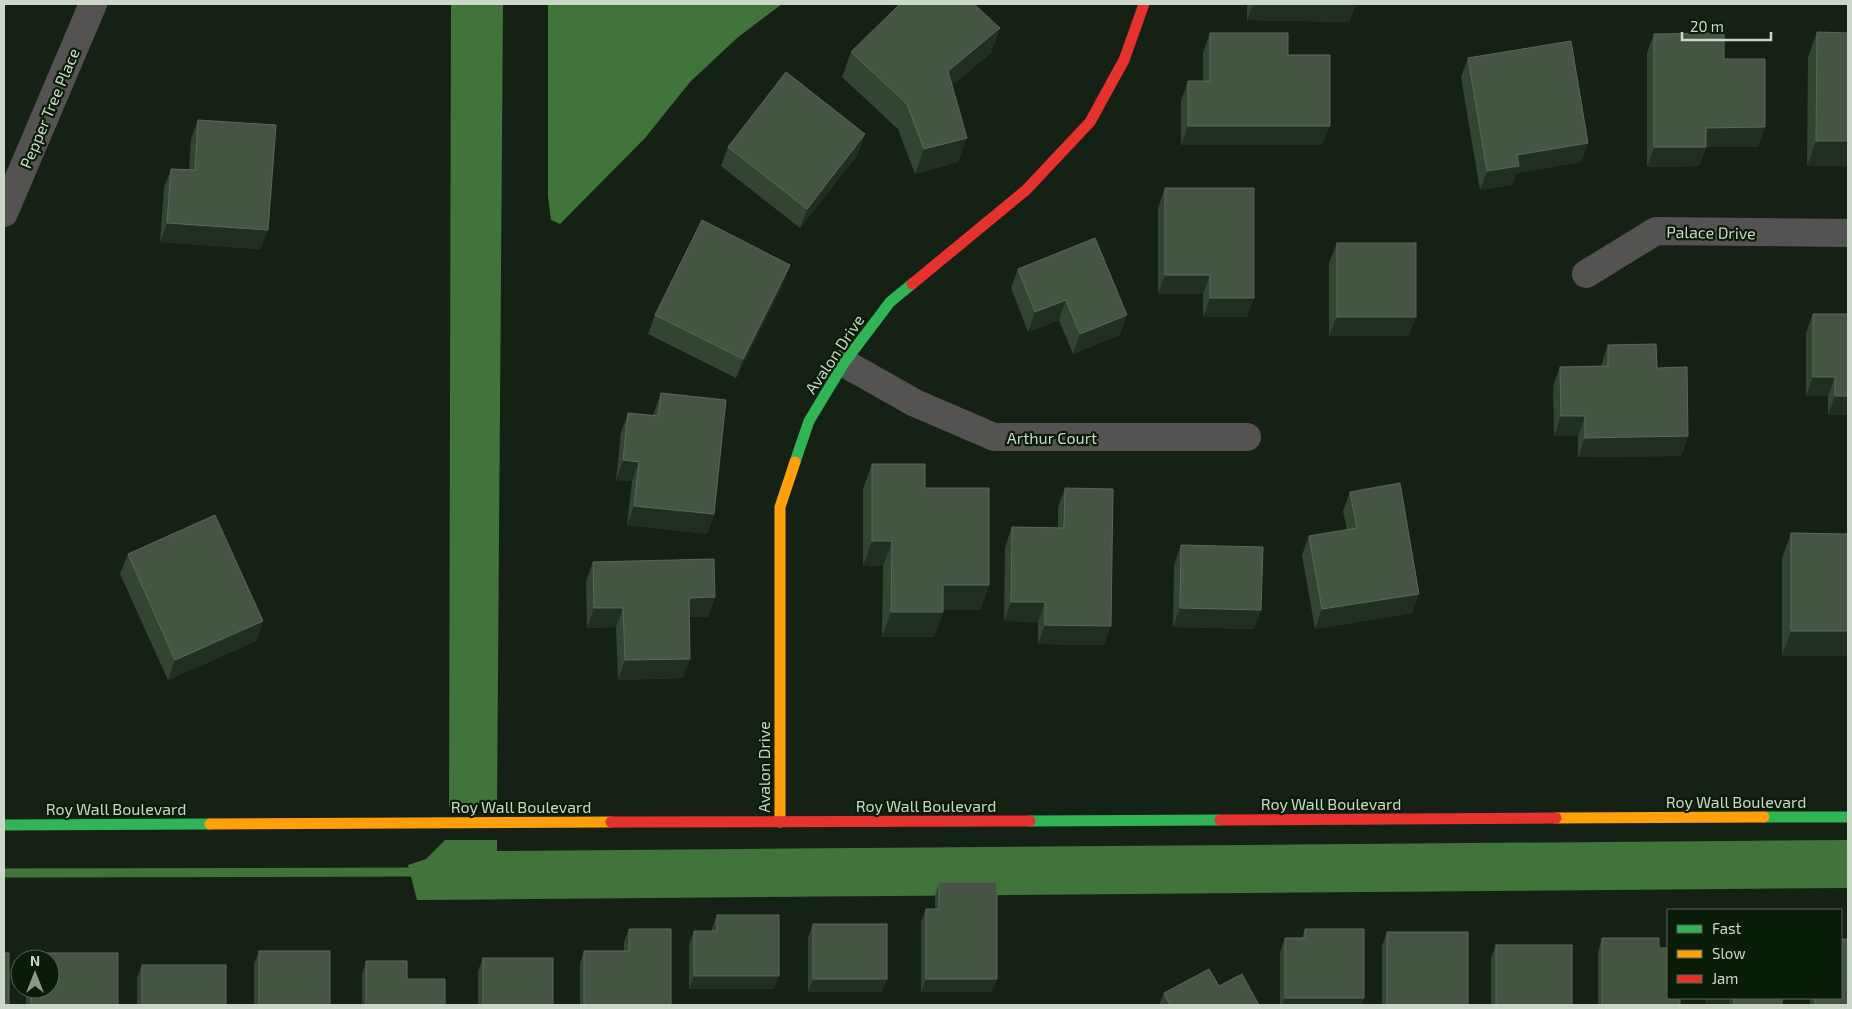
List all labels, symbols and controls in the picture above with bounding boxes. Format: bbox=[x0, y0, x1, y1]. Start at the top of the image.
scale bar bbox=[1682, 10, 1771, 42]
text: 20 m bbox=[1690, 17, 1724, 35]
street label: Pepper Tree Place bbox=[15, 45, 83, 171]
street label: Palace Drive bbox=[1666, 222, 1756, 242]
street label: Avalon Drive bbox=[801, 311, 867, 397]
street label: Arthur Court bbox=[1007, 428, 1097, 447]
street label: Avalon Drive bbox=[754, 721, 773, 813]
street label: Roy Wall Boulevard bbox=[1666, 792, 1806, 811]
street label: Roy Wall Boulevard bbox=[1261, 794, 1401, 813]
street label: Roy Wall Boulevard bbox=[856, 796, 996, 815]
street label: Roy Wall Boulevard bbox=[451, 797, 591, 816]
street label: Roy Wall Boulevard bbox=[46, 799, 186, 818]
legend bbox=[1667, 909, 1842, 999]
text: Fast bbox=[1712, 919, 1742, 937]
text: Slow bbox=[1712, 944, 1746, 962]
north arrow bbox=[10, 949, 60, 999]
text: N bbox=[30, 952, 40, 969]
text: Jam bbox=[1712, 969, 1738, 987]

